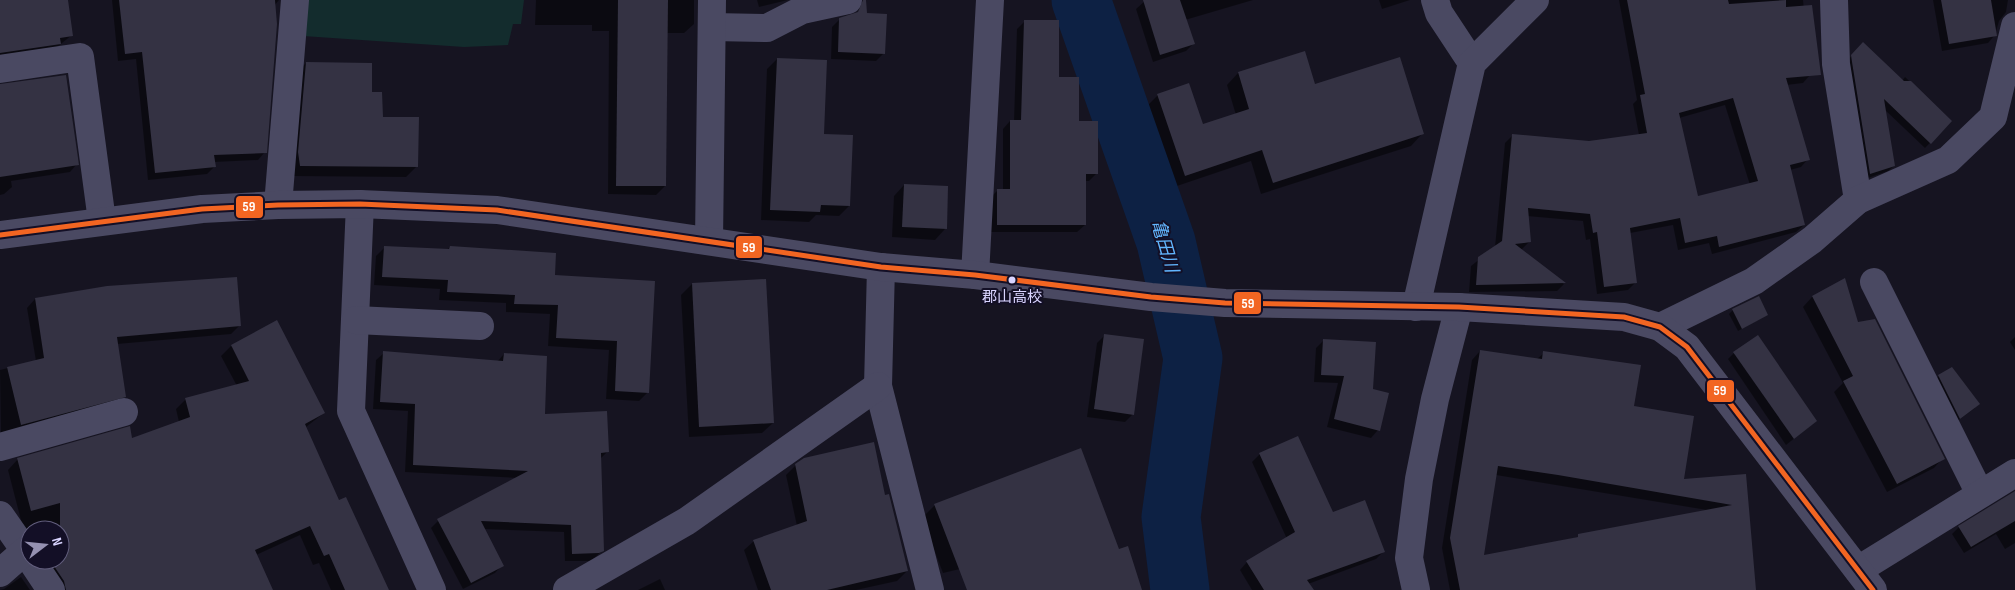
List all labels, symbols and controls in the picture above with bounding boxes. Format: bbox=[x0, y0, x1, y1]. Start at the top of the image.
line badge: 59 bbox=[235, 195, 264, 219]
text: 59 bbox=[243, 198, 256, 215]
water label: 亀田川 bbox=[1147, 217, 1183, 277]
line badge: 59 bbox=[735, 235, 763, 259]
text: 59 bbox=[743, 239, 756, 256]
marker: 郡山高校 bbox=[1007, 275, 1017, 285]
place label: 郡山高校 bbox=[982, 288, 1042, 307]
line badge: 59 bbox=[1233, 291, 1262, 315]
text: 59 bbox=[1242, 295, 1255, 312]
line badge: 59 bbox=[1706, 379, 1735, 403]
text: 59 bbox=[1714, 382, 1727, 399]
north arrow bbox=[20, 520, 70, 570]
text: N bbox=[48, 536, 66, 547]

